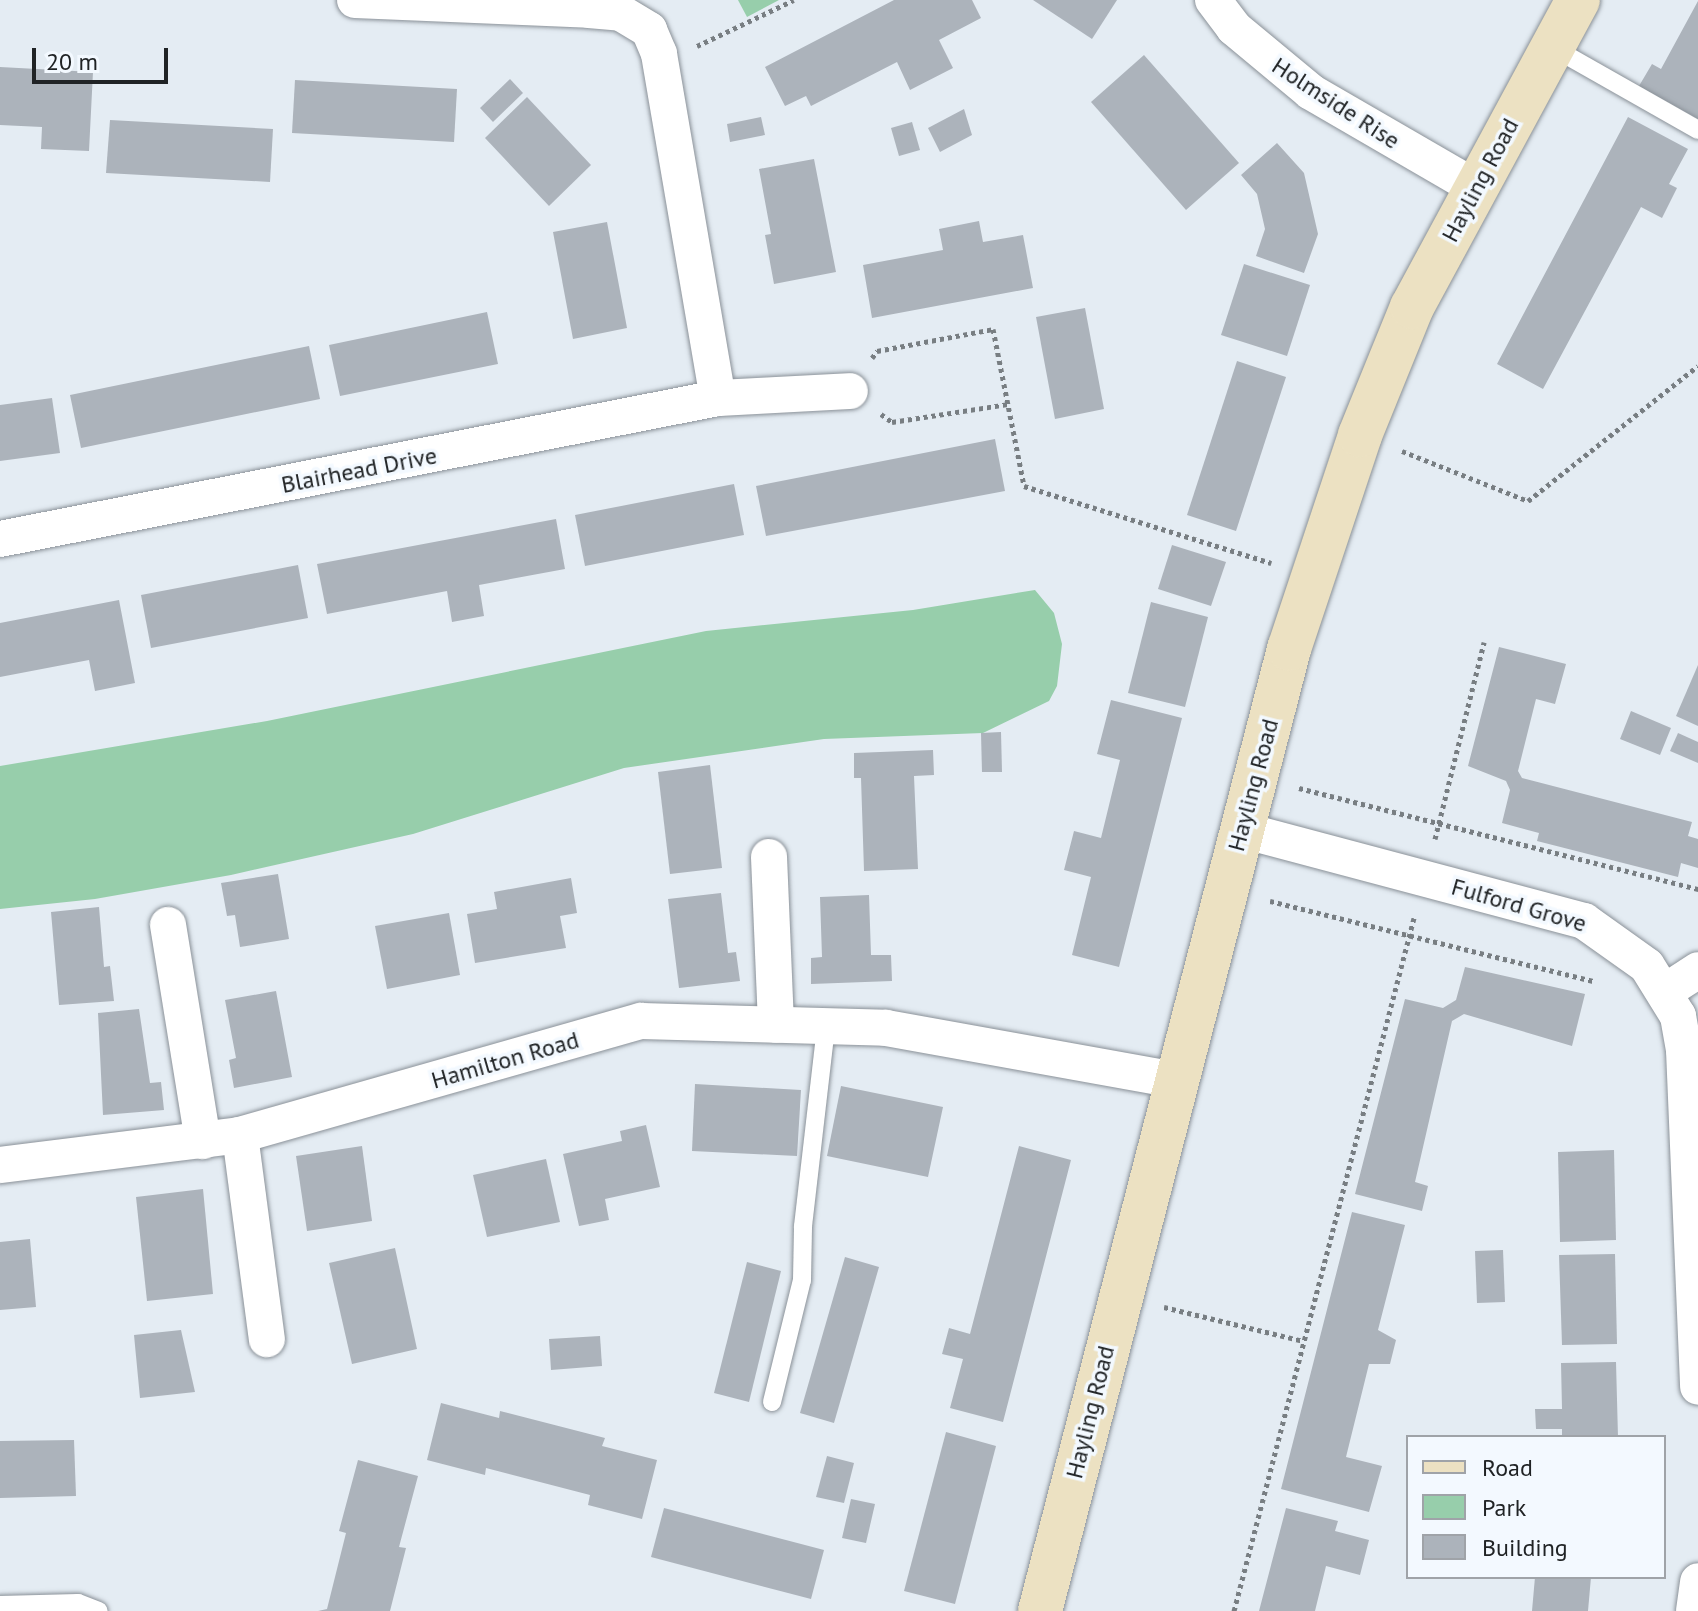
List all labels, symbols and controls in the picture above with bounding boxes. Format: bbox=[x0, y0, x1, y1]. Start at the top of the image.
scale bar bbox=[36, 32, 172, 82]
text: 20 m bbox=[46, 46, 98, 77]
street label: Holmside Rise bbox=[1267, 51, 1405, 155]
street label: Hayling Road bbox=[1435, 113, 1525, 247]
street label: Blairhead Drive bbox=[279, 441, 439, 499]
street label: Hayling Road bbox=[1222, 716, 1284, 854]
street label: Fulford Grove bbox=[1448, 872, 1590, 938]
street label: Hamilton Road bbox=[428, 1025, 582, 1095]
street label: Hayling Road bbox=[1060, 1343, 1120, 1481]
legend bbox=[1406, 1435, 1666, 1579]
text: Road bbox=[1482, 1452, 1533, 1483]
text: Park bbox=[1482, 1492, 1526, 1523]
text: Building bbox=[1482, 1532, 1568, 1563]

